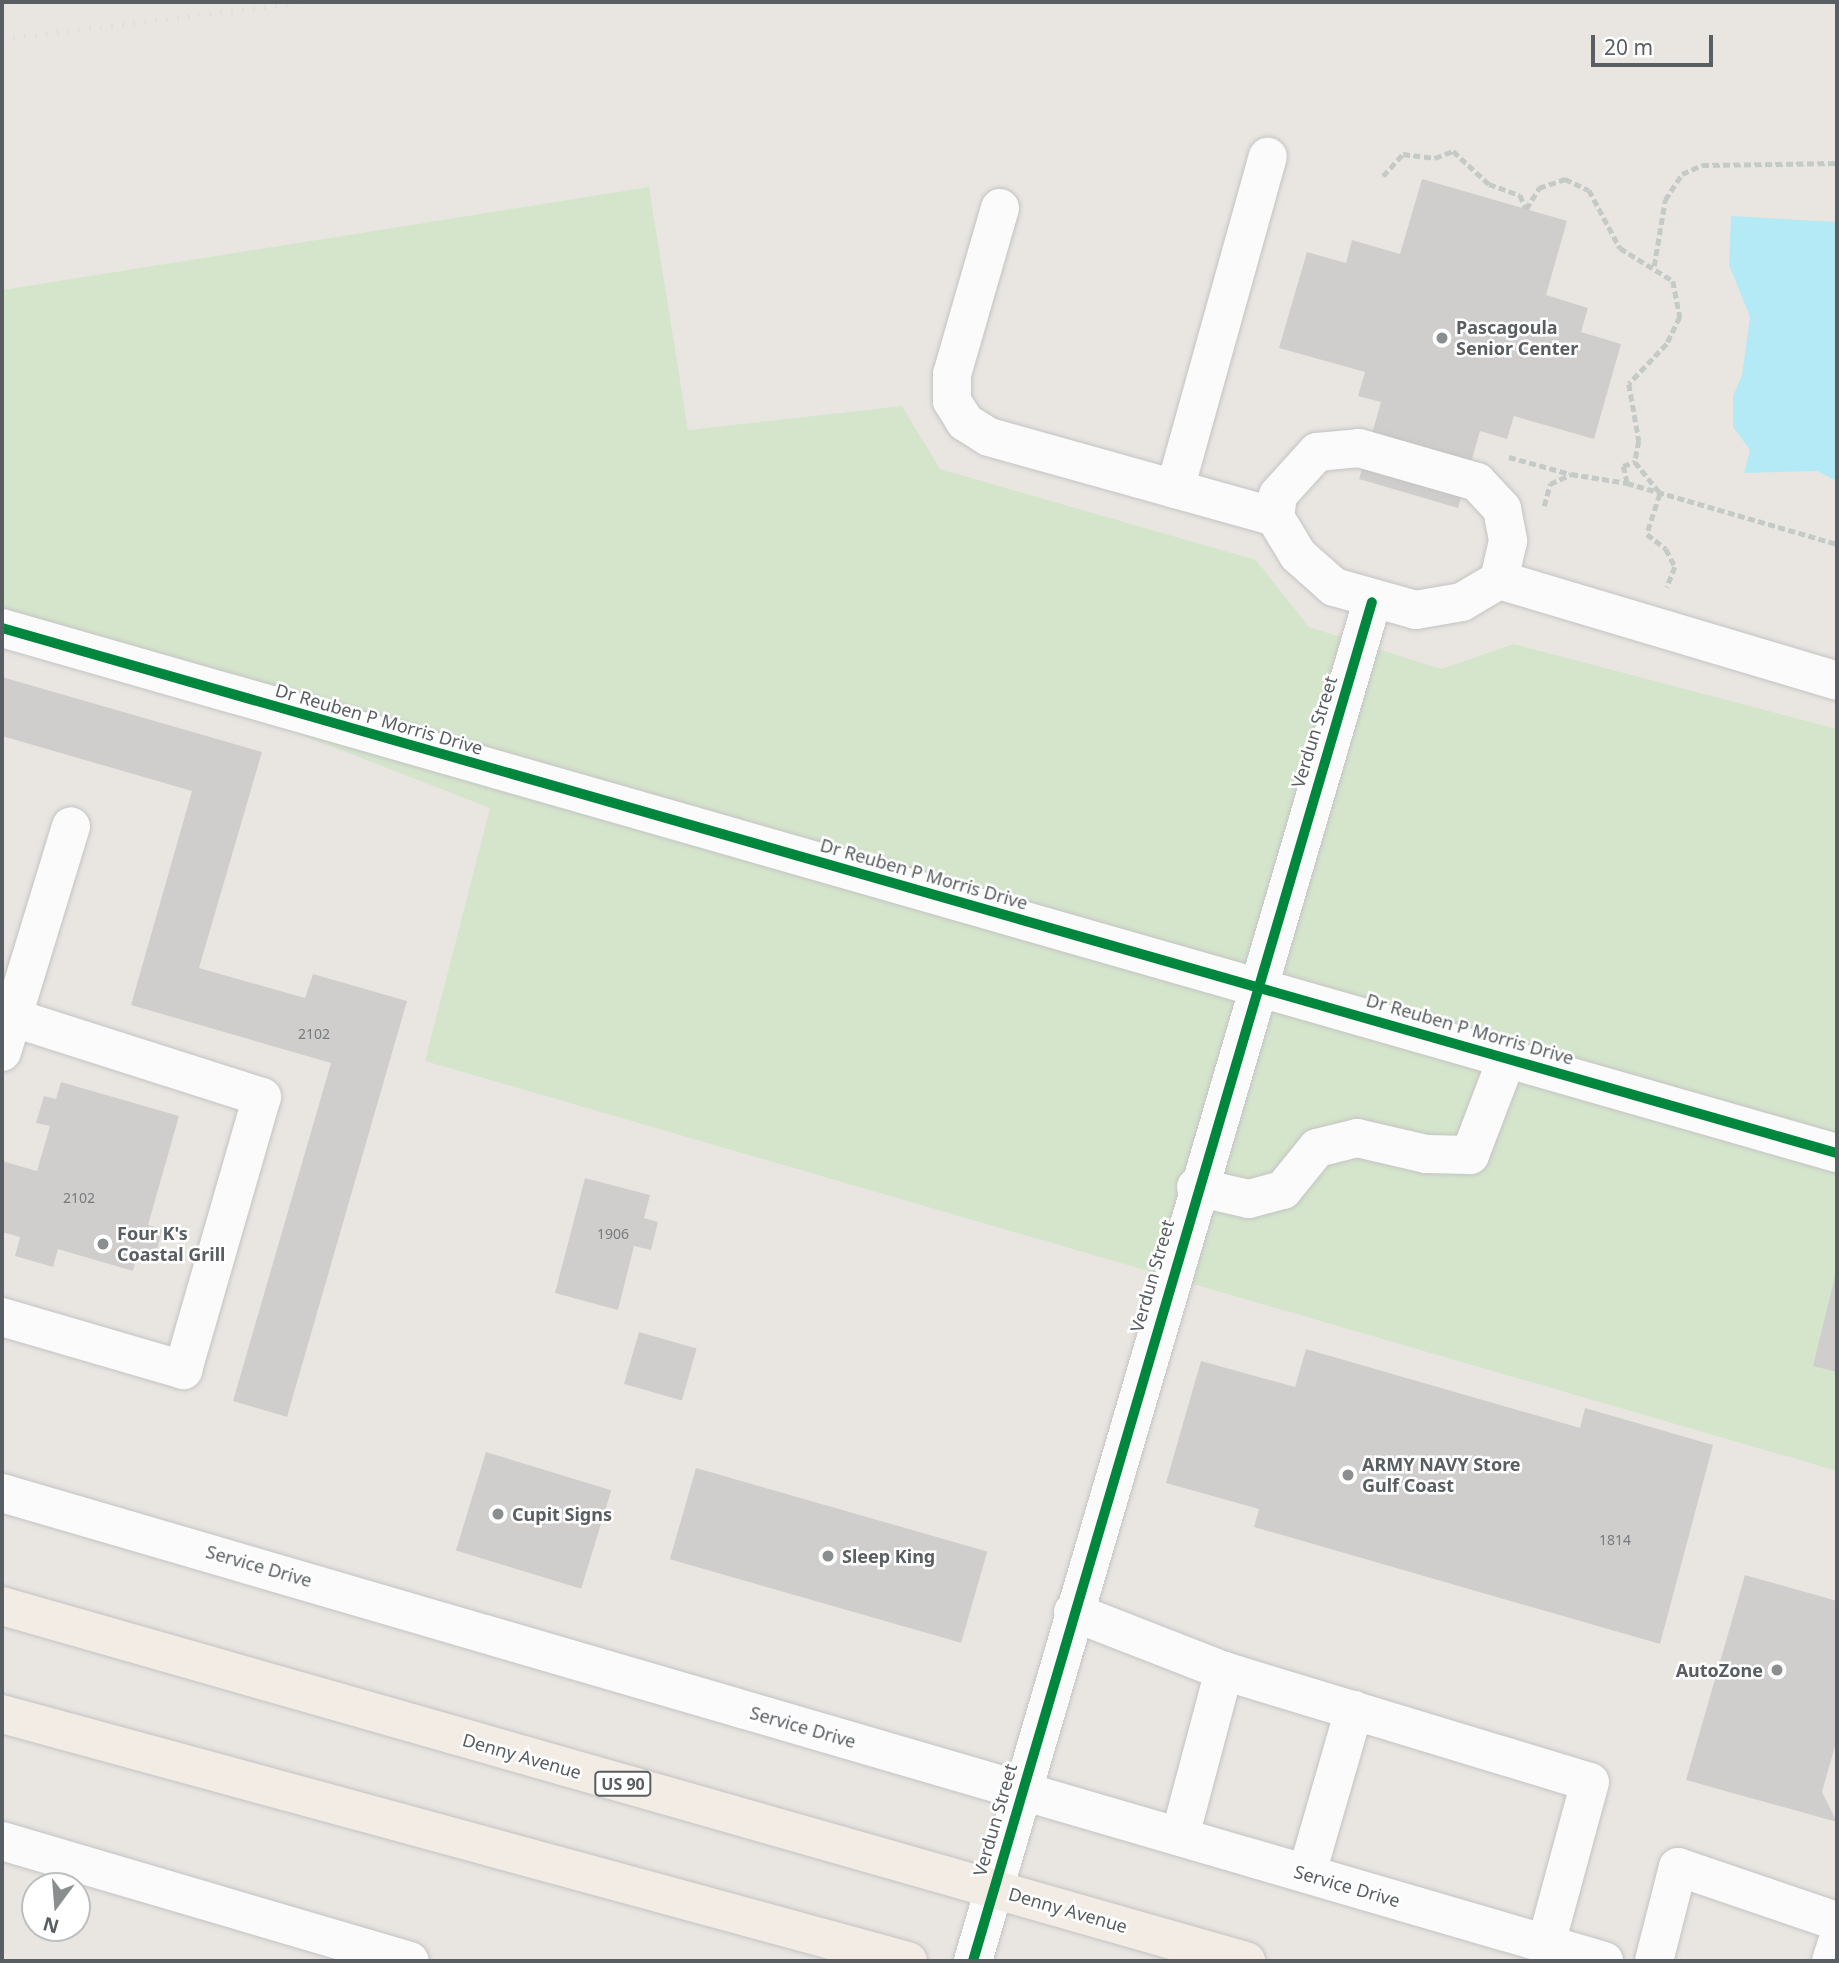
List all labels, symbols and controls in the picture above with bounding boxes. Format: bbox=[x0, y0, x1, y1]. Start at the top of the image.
scale bar bbox=[1594, 21, 1716, 65]
text: 20 m bbox=[1604, 33, 1653, 61]
place label: Pascagoula Senior Center bbox=[1456, 317, 1578, 360]
marker: Pascagoula Senior Center bbox=[1434, 330, 1450, 346]
street label: Verdun Street bbox=[1287, 673, 1341, 791]
street label: Dr Reuben P Morris Drive bbox=[273, 679, 485, 759]
street label: Dr Reuben P Morris Drive bbox=[818, 834, 1030, 914]
street label: Dr Reuben P Morris Drive bbox=[1364, 989, 1576, 1069]
house number: 2102 bbox=[298, 1026, 330, 1042]
house number: 2102 bbox=[63, 1190, 95, 1206]
street label: Verdun Street bbox=[1126, 1217, 1178, 1335]
place label: Four K's Coastal Grill bbox=[117, 1223, 225, 1266]
house number: 1906 bbox=[597, 1226, 629, 1242]
marker: Four K's Coastal Grill bbox=[95, 1236, 111, 1252]
place label: ARMY NAVY Store Gulf Coast bbox=[1362, 1454, 1521, 1496]
marker: ARMY NAVY Store Gulf Coast bbox=[1340, 1467, 1356, 1483]
place label: Cupit Signs bbox=[512, 1503, 612, 1525]
marker: Cupit Signs bbox=[490, 1506, 506, 1522]
house number: 1814 bbox=[1599, 1532, 1631, 1548]
street label: Service Drive bbox=[204, 1541, 314, 1591]
place label: Sleep King bbox=[842, 1545, 935, 1567]
marker: Sleep King bbox=[820, 1548, 836, 1564]
place label: AutoZone bbox=[1676, 1659, 1763, 1681]
marker: AutoZone bbox=[1769, 1662, 1785, 1678]
street label: Service Drive bbox=[748, 1702, 858, 1752]
street label: Denny Avenue bbox=[460, 1729, 584, 1783]
street label: Verdun Street bbox=[969, 1761, 1021, 1879]
road number: US 90 bbox=[593, 1772, 653, 1797]
street label: Service Drive bbox=[1292, 1861, 1402, 1911]
north arrow bbox=[21, 1872, 91, 1942]
street label: Denny Avenue bbox=[1006, 1883, 1130, 1937]
text: N bbox=[40, 1911, 62, 1940]

